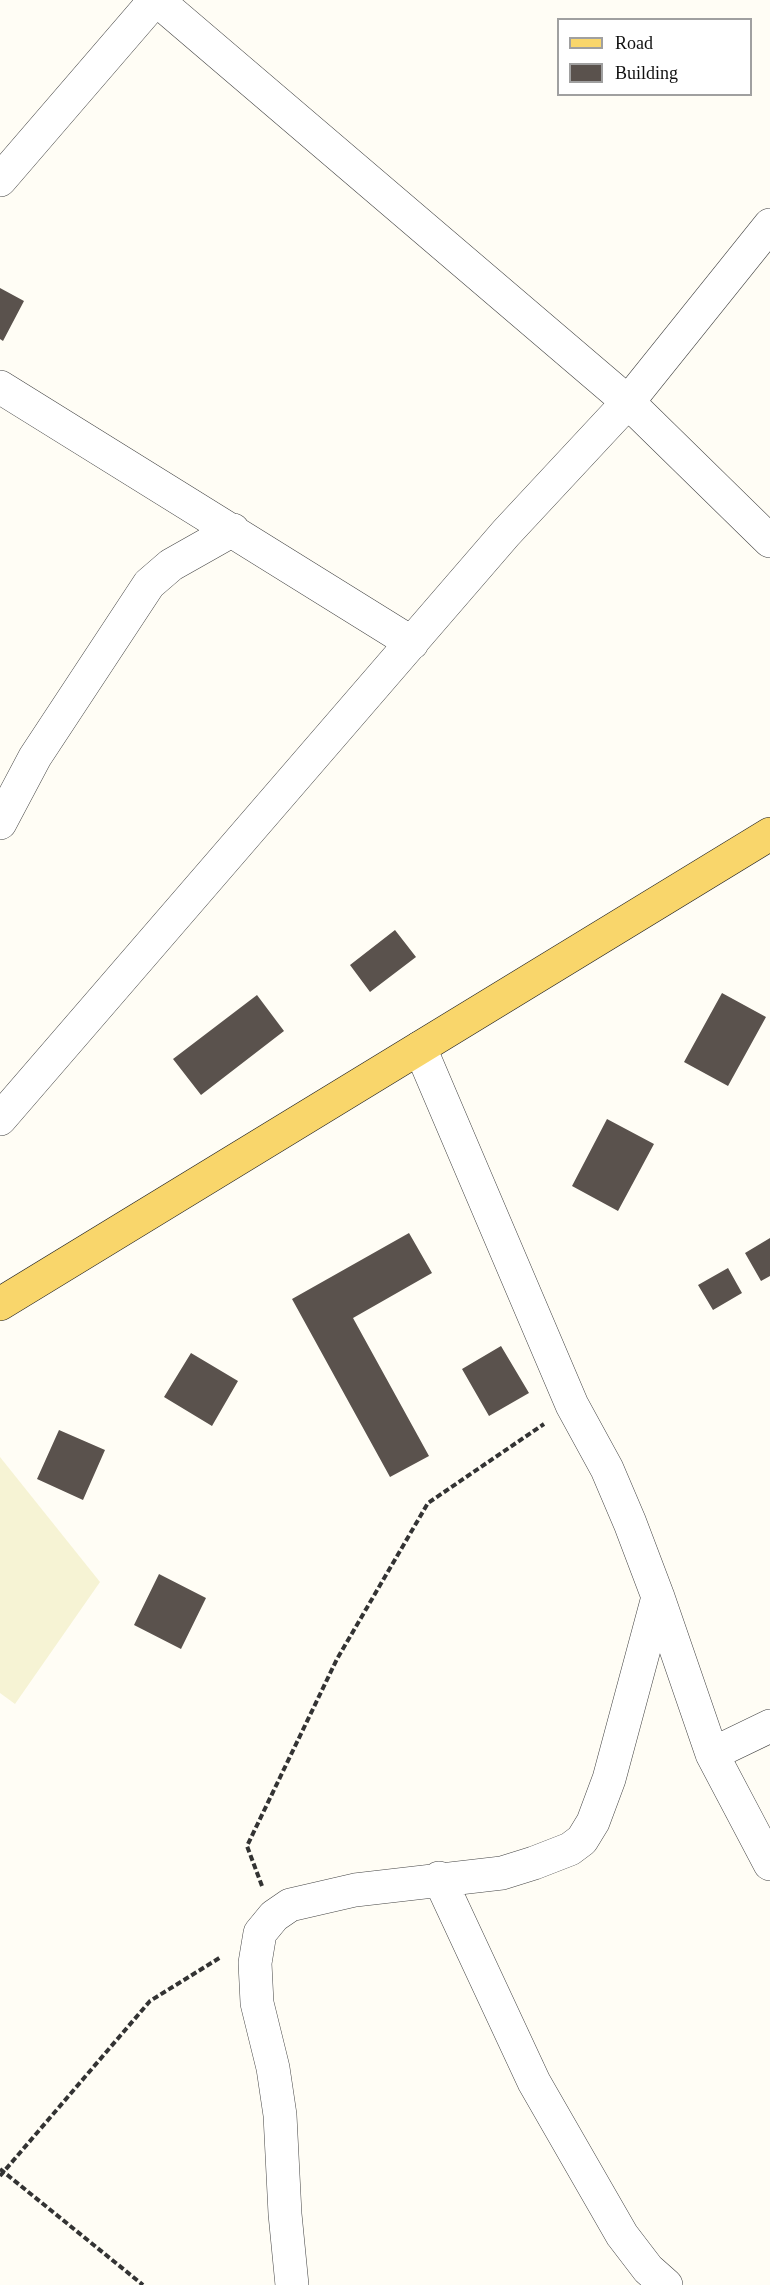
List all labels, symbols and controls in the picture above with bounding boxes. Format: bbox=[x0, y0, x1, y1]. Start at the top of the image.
legend bbox=[557, 18, 752, 96]
text: Road bbox=[615, 33, 653, 53]
text: Building bbox=[615, 63, 678, 83]

